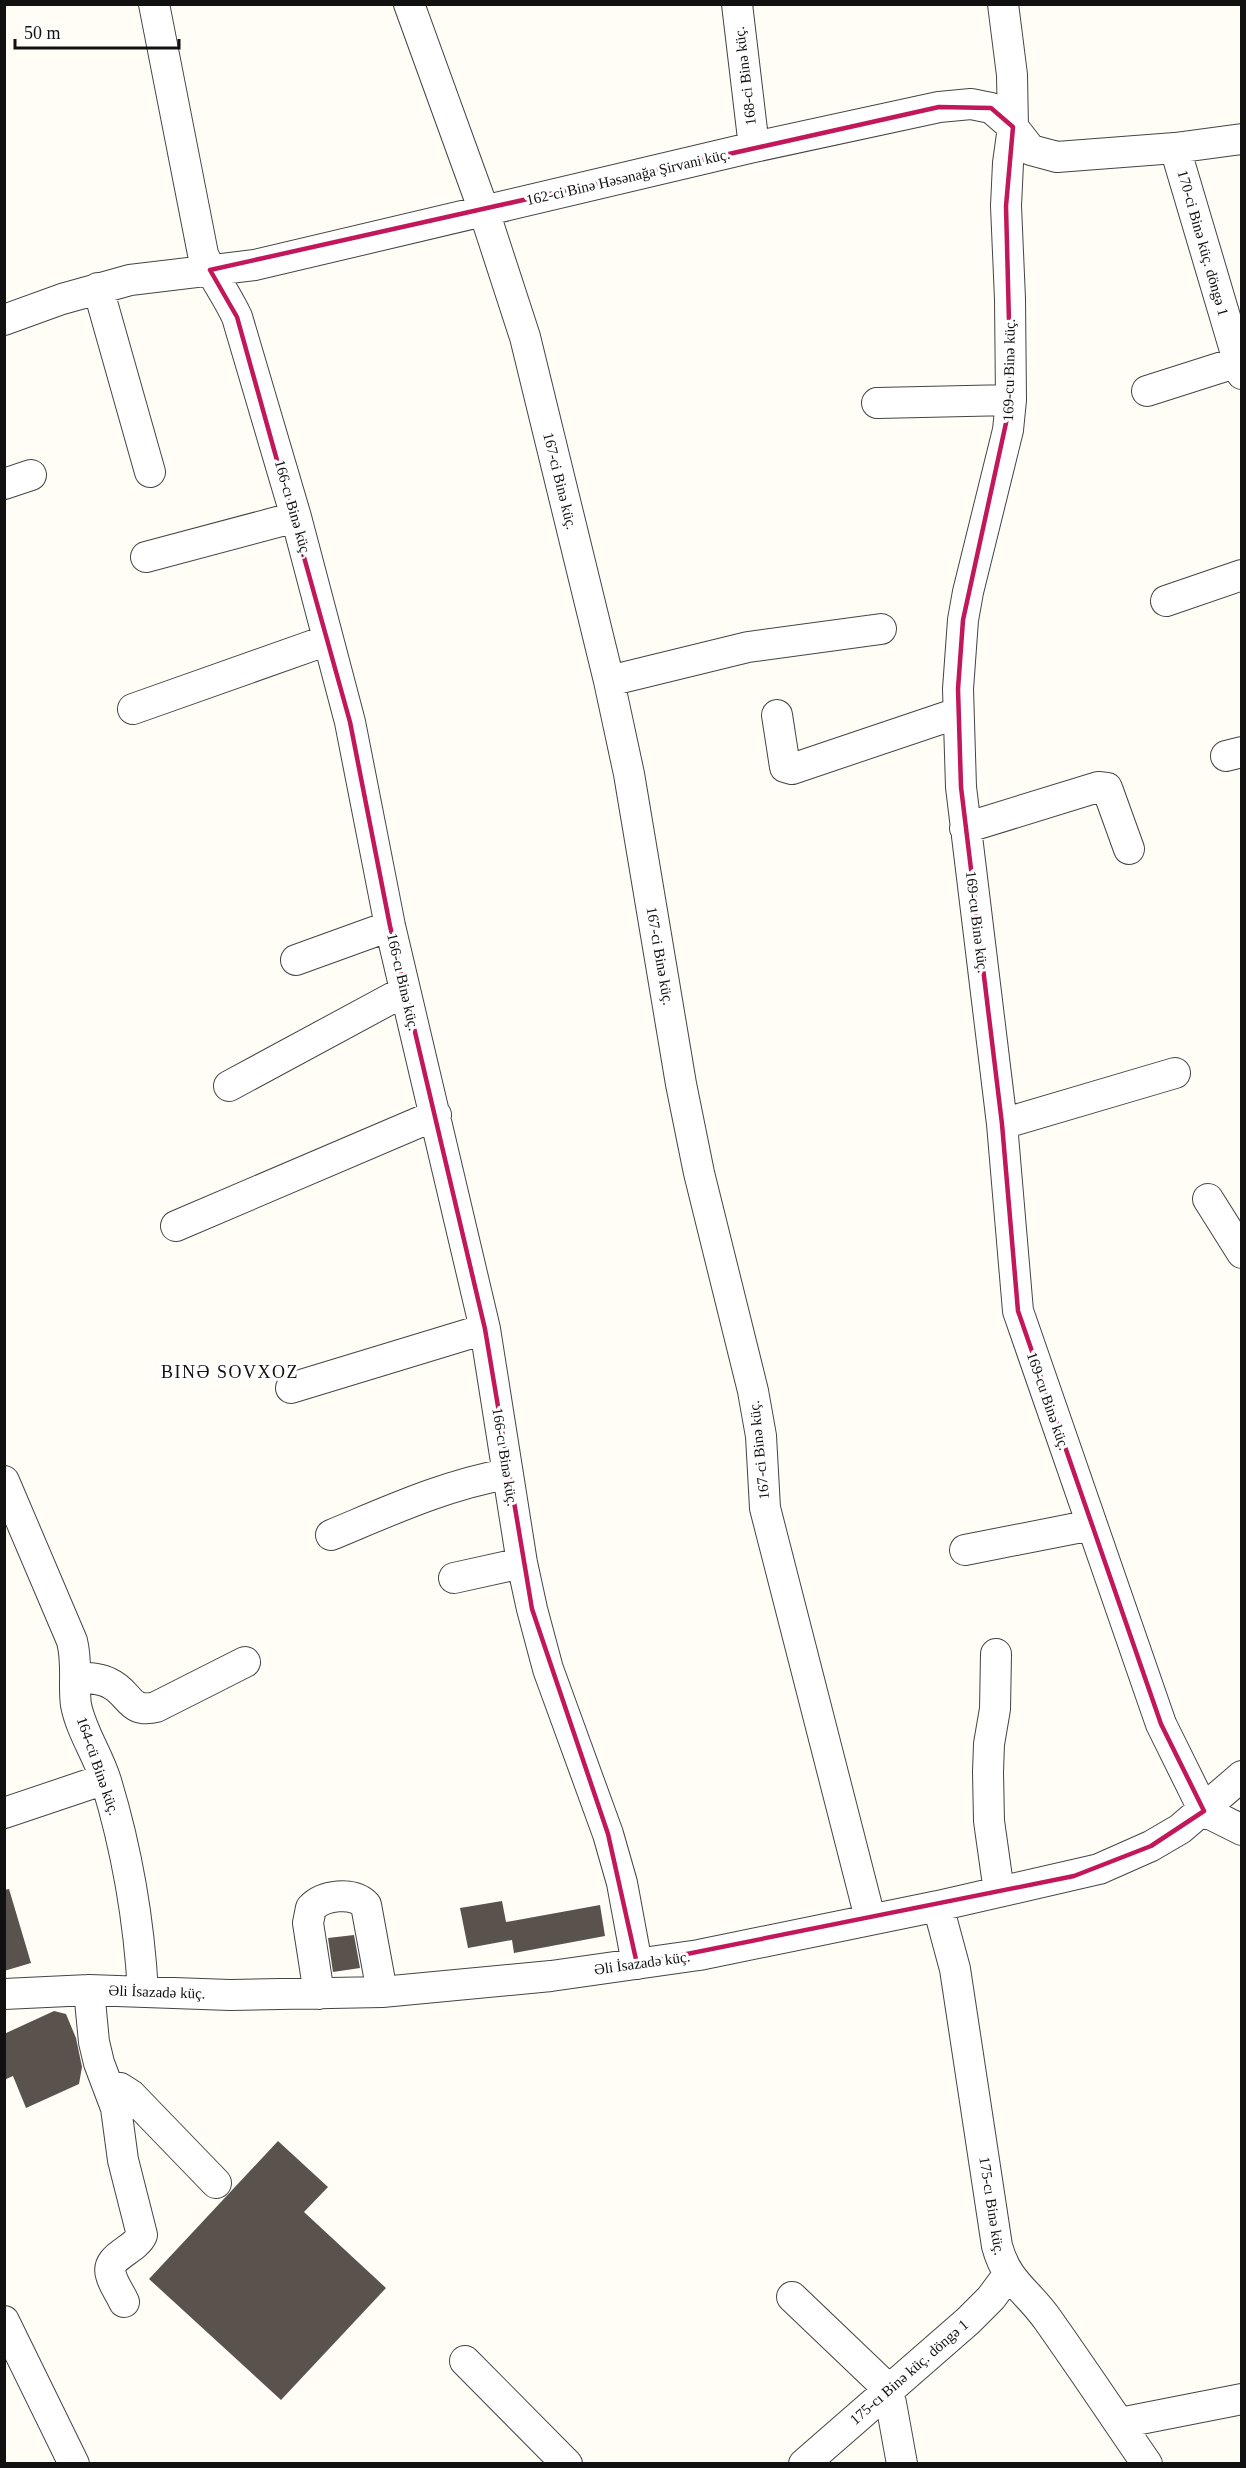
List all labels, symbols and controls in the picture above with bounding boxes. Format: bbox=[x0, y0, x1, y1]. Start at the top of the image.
scale bar bbox=[15, 12, 178, 50]
text: 50 m bbox=[24, 23, 61, 43]
street label: 168-ci Binə küç. bbox=[731, 26, 759, 126]
street label: 162-ci Binə Həsənağa Şirvani küç. bbox=[525, 146, 731, 208]
street label: 170-ci Binə küç. döngə 1 bbox=[1174, 168, 1232, 318]
street label: 169-cu Binə küç. bbox=[1000, 318, 1018, 422]
street label: 167-ci Binə küç. bbox=[540, 431, 580, 531]
street label: 166-cı Binə küç. bbox=[272, 458, 314, 558]
street label: 169-cu Binə küç. bbox=[963, 870, 991, 974]
street label: 167-ci Binə küç. bbox=[643, 906, 677, 1006]
street label: 166-cı Binə küç. bbox=[384, 932, 422, 1032]
street label: 169-cu Binə küç. bbox=[1024, 1350, 1072, 1452]
district label: BINƏ SOVXOZ bbox=[161, 1362, 299, 1382]
street label: 167-ci Binə küç. bbox=[746, 1400, 772, 1500]
street label: 166-cı Binə küç. bbox=[489, 1407, 521, 1507]
street label: 164-cü Binə küç. bbox=[74, 1715, 122, 1817]
street label: Əli İsazadə küç. bbox=[593, 1948, 691, 1978]
street label: Əli İsazadə küç. bbox=[108, 1982, 206, 2002]
street label: 175-cı Binə küç. bbox=[976, 2156, 1008, 2256]
street label: 175-cı Binə küç. döngə 1 bbox=[847, 2316, 971, 2428]

